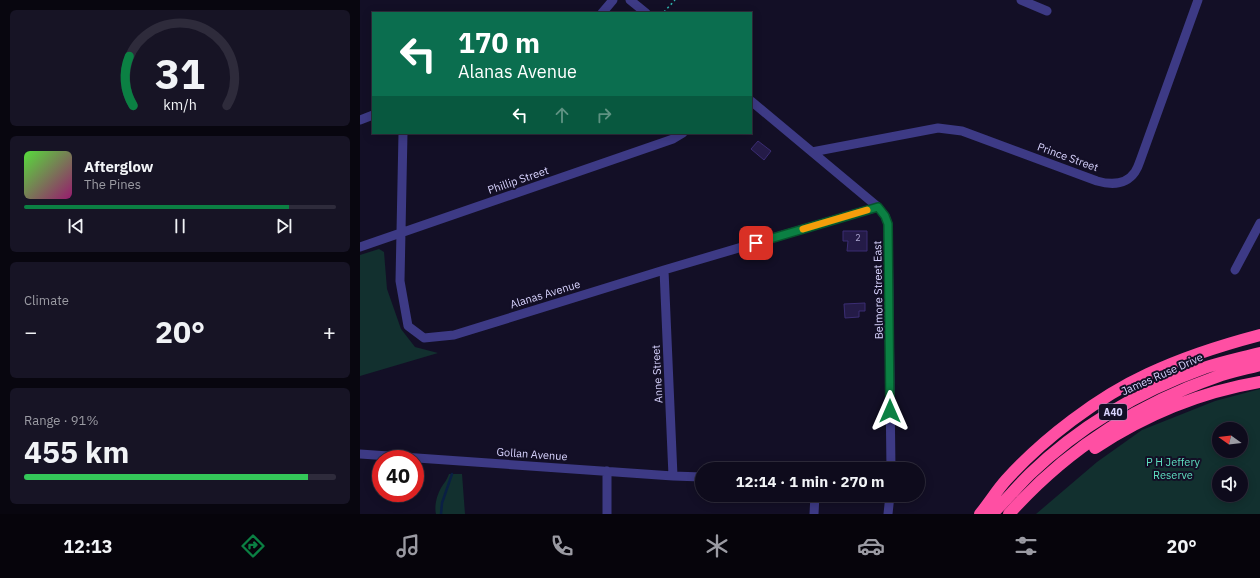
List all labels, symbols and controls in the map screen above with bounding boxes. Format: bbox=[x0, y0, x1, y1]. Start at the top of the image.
text: 170 m bbox=[458, 24, 540, 61]
icon: left bbox=[392, 28, 444, 80]
text: 31 bbox=[155, 46, 205, 100]
text: Alanas Avenue bbox=[458, 60, 577, 83]
text: km/h bbox=[163, 95, 197, 114]
icon: left bbox=[509, 104, 531, 126]
icon: ahead bbox=[551, 104, 573, 126]
icon: right bbox=[593, 104, 615, 126]
street label: Prince Street bbox=[1036, 139, 1101, 175]
text: Afterglow bbox=[84, 157, 153, 176]
street label: Phillip Street bbox=[486, 163, 550, 197]
text: The Pines bbox=[84, 176, 141, 193]
icon: previous bbox=[65, 215, 87, 237]
icon: pause bbox=[169, 215, 191, 237]
icon: next bbox=[273, 215, 295, 237]
pin bbox=[739, 226, 773, 260]
icon: arrive bbox=[745, 232, 767, 254]
house number: 2 bbox=[855, 232, 861, 243]
street label: Belmore Street East bbox=[870, 240, 886, 340]
street label: Alanas Avenue bbox=[508, 277, 582, 311]
text: Climate bbox=[24, 292, 69, 309]
text: 20° bbox=[155, 312, 205, 351]
text: − bbox=[24, 317, 37, 346]
text: + bbox=[323, 317, 336, 346]
street label: Anne Street bbox=[648, 344, 666, 404]
street label: James Ruse Drive bbox=[1119, 350, 1205, 398]
position arrow bbox=[869, 390, 911, 432]
road number: A40 bbox=[1099, 404, 1127, 420]
text: Range · 91% bbox=[24, 412, 98, 429]
north arrow bbox=[1212, 422, 1248, 458]
map controls bbox=[1212, 422, 1248, 502]
text: 455 km bbox=[24, 432, 129, 471]
street label: Gollan Avenue bbox=[496, 445, 568, 463]
speed limit sign: 40 bbox=[372, 450, 424, 502]
park label: P H Jeffery Reserve bbox=[1146, 455, 1201, 482]
button: sound bbox=[1212, 466, 1248, 502]
text: 12:14 · 1 min · 270 m bbox=[736, 472, 884, 491]
icon: directions bbox=[239, 532, 267, 560]
icon: music bbox=[394, 532, 422, 560]
icon: phone bbox=[548, 532, 576, 560]
icon: climate bbox=[703, 532, 731, 560]
icon: car bbox=[857, 532, 885, 560]
icon: filters bbox=[1012, 532, 1040, 560]
text: 12:13 bbox=[63, 535, 112, 558]
text: 20° bbox=[1167, 535, 1197, 558]

